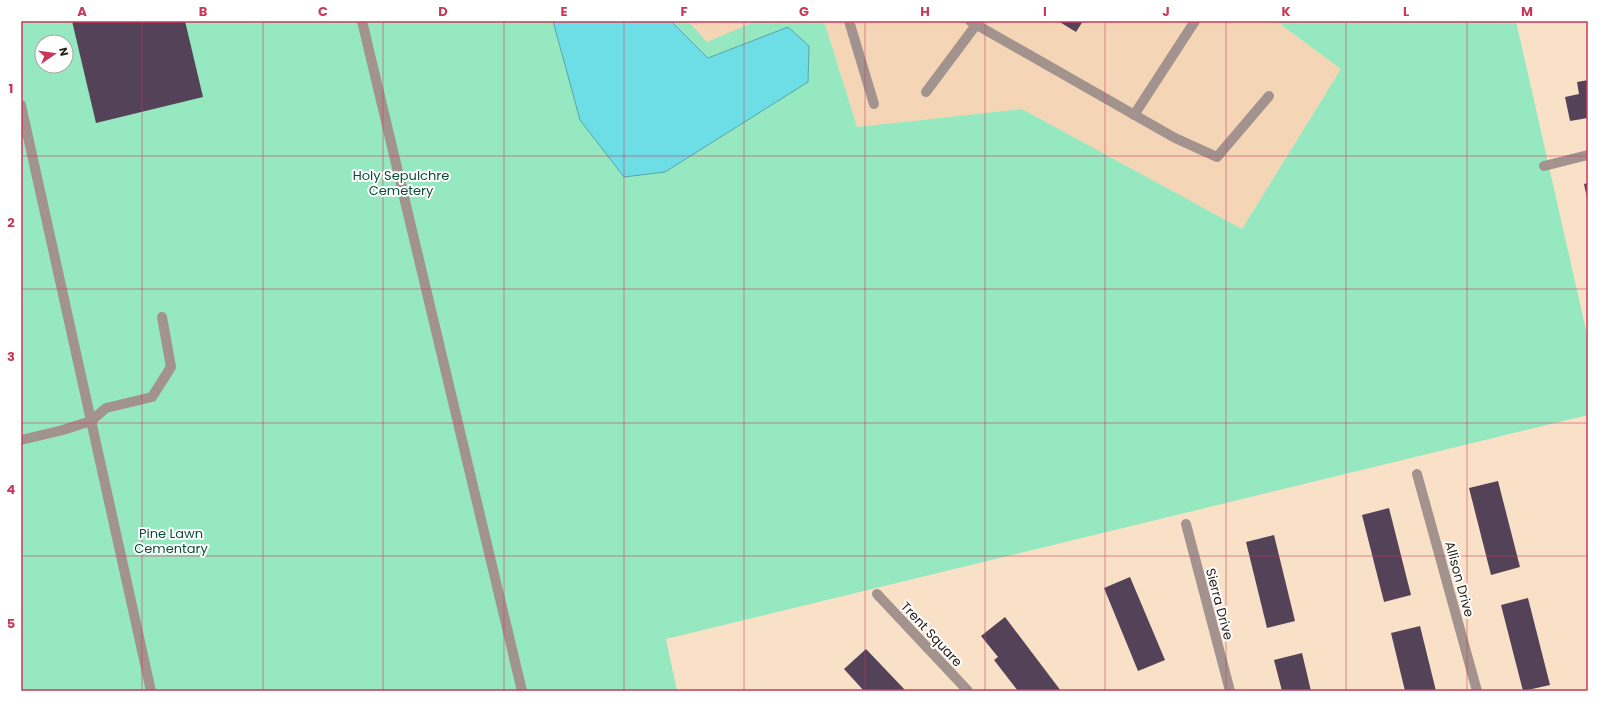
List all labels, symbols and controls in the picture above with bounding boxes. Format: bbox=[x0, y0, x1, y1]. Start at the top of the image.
text: A bbox=[77, 2, 87, 21]
text: B bbox=[199, 2, 208, 21]
text: C bbox=[318, 2, 328, 21]
text: D bbox=[438, 2, 448, 21]
text: E bbox=[560, 2, 568, 21]
text: F bbox=[680, 2, 688, 21]
text: G bbox=[799, 2, 809, 21]
text: H bbox=[920, 2, 930, 21]
text: I bbox=[1043, 2, 1047, 21]
text: J bbox=[1162, 2, 1170, 21]
text: K bbox=[1281, 2, 1291, 21]
text: L bbox=[1403, 2, 1409, 21]
text: M bbox=[1521, 2, 1533, 21]
north arrow bbox=[34, 34, 74, 74]
text: N bbox=[55, 46, 72, 58]
text: 1 bbox=[9, 79, 13, 98]
park label: Holy Sepulchre Cemetery bbox=[353, 166, 449, 200]
text: 2 bbox=[7, 213, 15, 232]
text: 3 bbox=[7, 347, 15, 366]
text: 4 bbox=[7, 480, 16, 499]
park label: Pine Lawn Cementary bbox=[134, 524, 208, 558]
street label: Allison Drive bbox=[1440, 539, 1479, 619]
street label: Sierra Drive bbox=[1201, 566, 1238, 642]
street label: Trent Square bbox=[896, 598, 967, 671]
text: 5 bbox=[7, 614, 15, 633]

